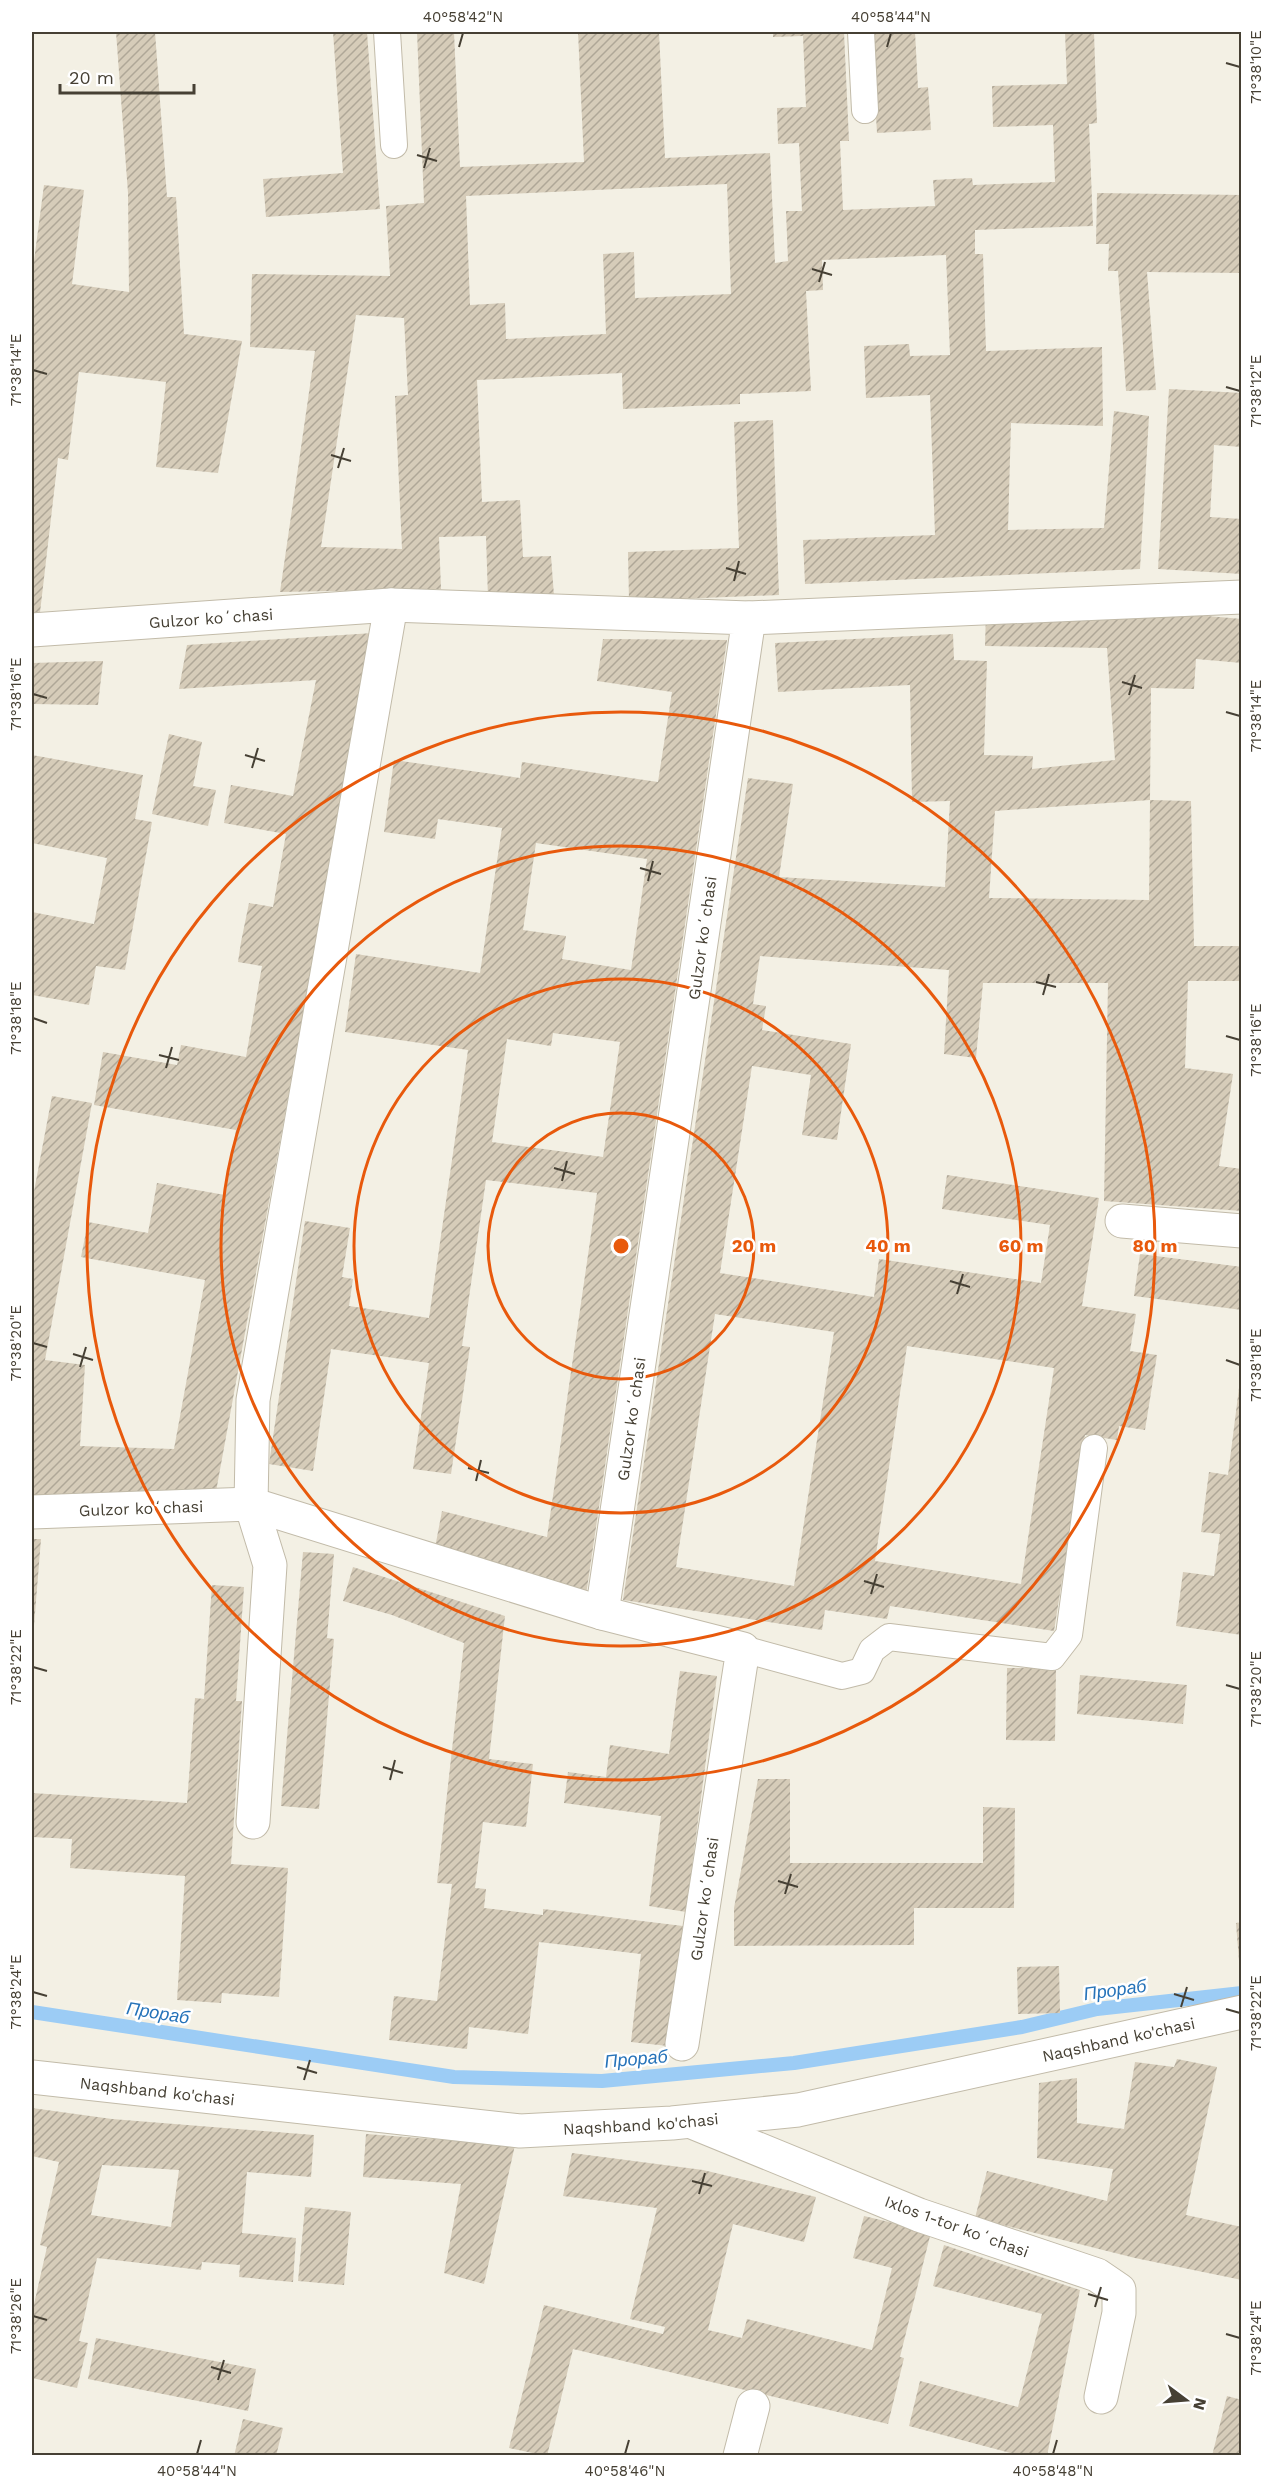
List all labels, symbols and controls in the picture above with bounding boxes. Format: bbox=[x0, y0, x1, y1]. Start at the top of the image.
text: 40°58'42"N bbox=[423, 8, 503, 26]
text: 40°58'44"N bbox=[851, 8, 931, 26]
text: 71°38'10"E bbox=[1247, 30, 1265, 104]
scale bar bbox=[60, 57, 194, 95]
text: 20 m bbox=[69, 67, 114, 88]
text: 71°38'14"E bbox=[7, 334, 25, 406]
text: 71°38'12"E bbox=[1247, 355, 1265, 427]
street label: Gulzor koʻchasi bbox=[148, 605, 274, 632]
text: 71°38'16"E bbox=[7, 657, 25, 731]
text: 71°38'14"E bbox=[1247, 680, 1265, 752]
street label: Gulzor koʻchasi bbox=[684, 875, 721, 1001]
text: 71°38'18"E bbox=[7, 981, 25, 1055]
text: 71°38'16"E bbox=[1247, 1003, 1265, 1077]
text: 20 m bbox=[732, 1235, 776, 1256]
text: 40 m bbox=[865, 1235, 911, 1256]
text: 60 m bbox=[999, 1235, 1043, 1256]
text: 80 m bbox=[1133, 1235, 1177, 1256]
centre of rings bbox=[611, 1236, 631, 1256]
text: 71°38'20"E bbox=[7, 1305, 25, 1381]
text: 71°38'18"E bbox=[1247, 1328, 1265, 1402]
street label: Gulzor koʻchasi bbox=[613, 1356, 650, 1482]
street label: Gulzor koʻchasi bbox=[78, 1497, 204, 1520]
text: 71°38'22"E bbox=[7, 1629, 25, 1705]
text: 71°38'20"E bbox=[1247, 1651, 1265, 1727]
street label: Gulzor koʻchasi bbox=[686, 1836, 723, 1962]
text: 71°38'24"E bbox=[7, 1955, 25, 2030]
water label: Прораб bbox=[1082, 1975, 1149, 2004]
text: 71°38'22"E bbox=[1247, 1975, 1265, 2051]
water label: Прораб bbox=[125, 1997, 192, 2028]
street label: Naqshband ko'chasi bbox=[1040, 2014, 1197, 2066]
water label: Прораб bbox=[604, 2045, 669, 2072]
street label: Naqshband ko'chasi bbox=[79, 2073, 236, 2109]
street label: Naqshband ko'chasi bbox=[563, 2109, 719, 2139]
street label: Ixlos 1-tor koʻchasi bbox=[882, 2192, 1031, 2261]
text: 71°38'26"E bbox=[7, 2278, 25, 2354]
text: 71°38'24"E bbox=[1247, 2301, 1265, 2376]
north arrow bbox=[1156, 2370, 1216, 2430]
text: N bbox=[1189, 2396, 1211, 2412]
text: 40°58'44"N bbox=[157, 2462, 237, 2480]
text: 40°58'46"N bbox=[585, 2462, 665, 2480]
text: 40°58'48"N bbox=[1013, 2462, 1093, 2480]

